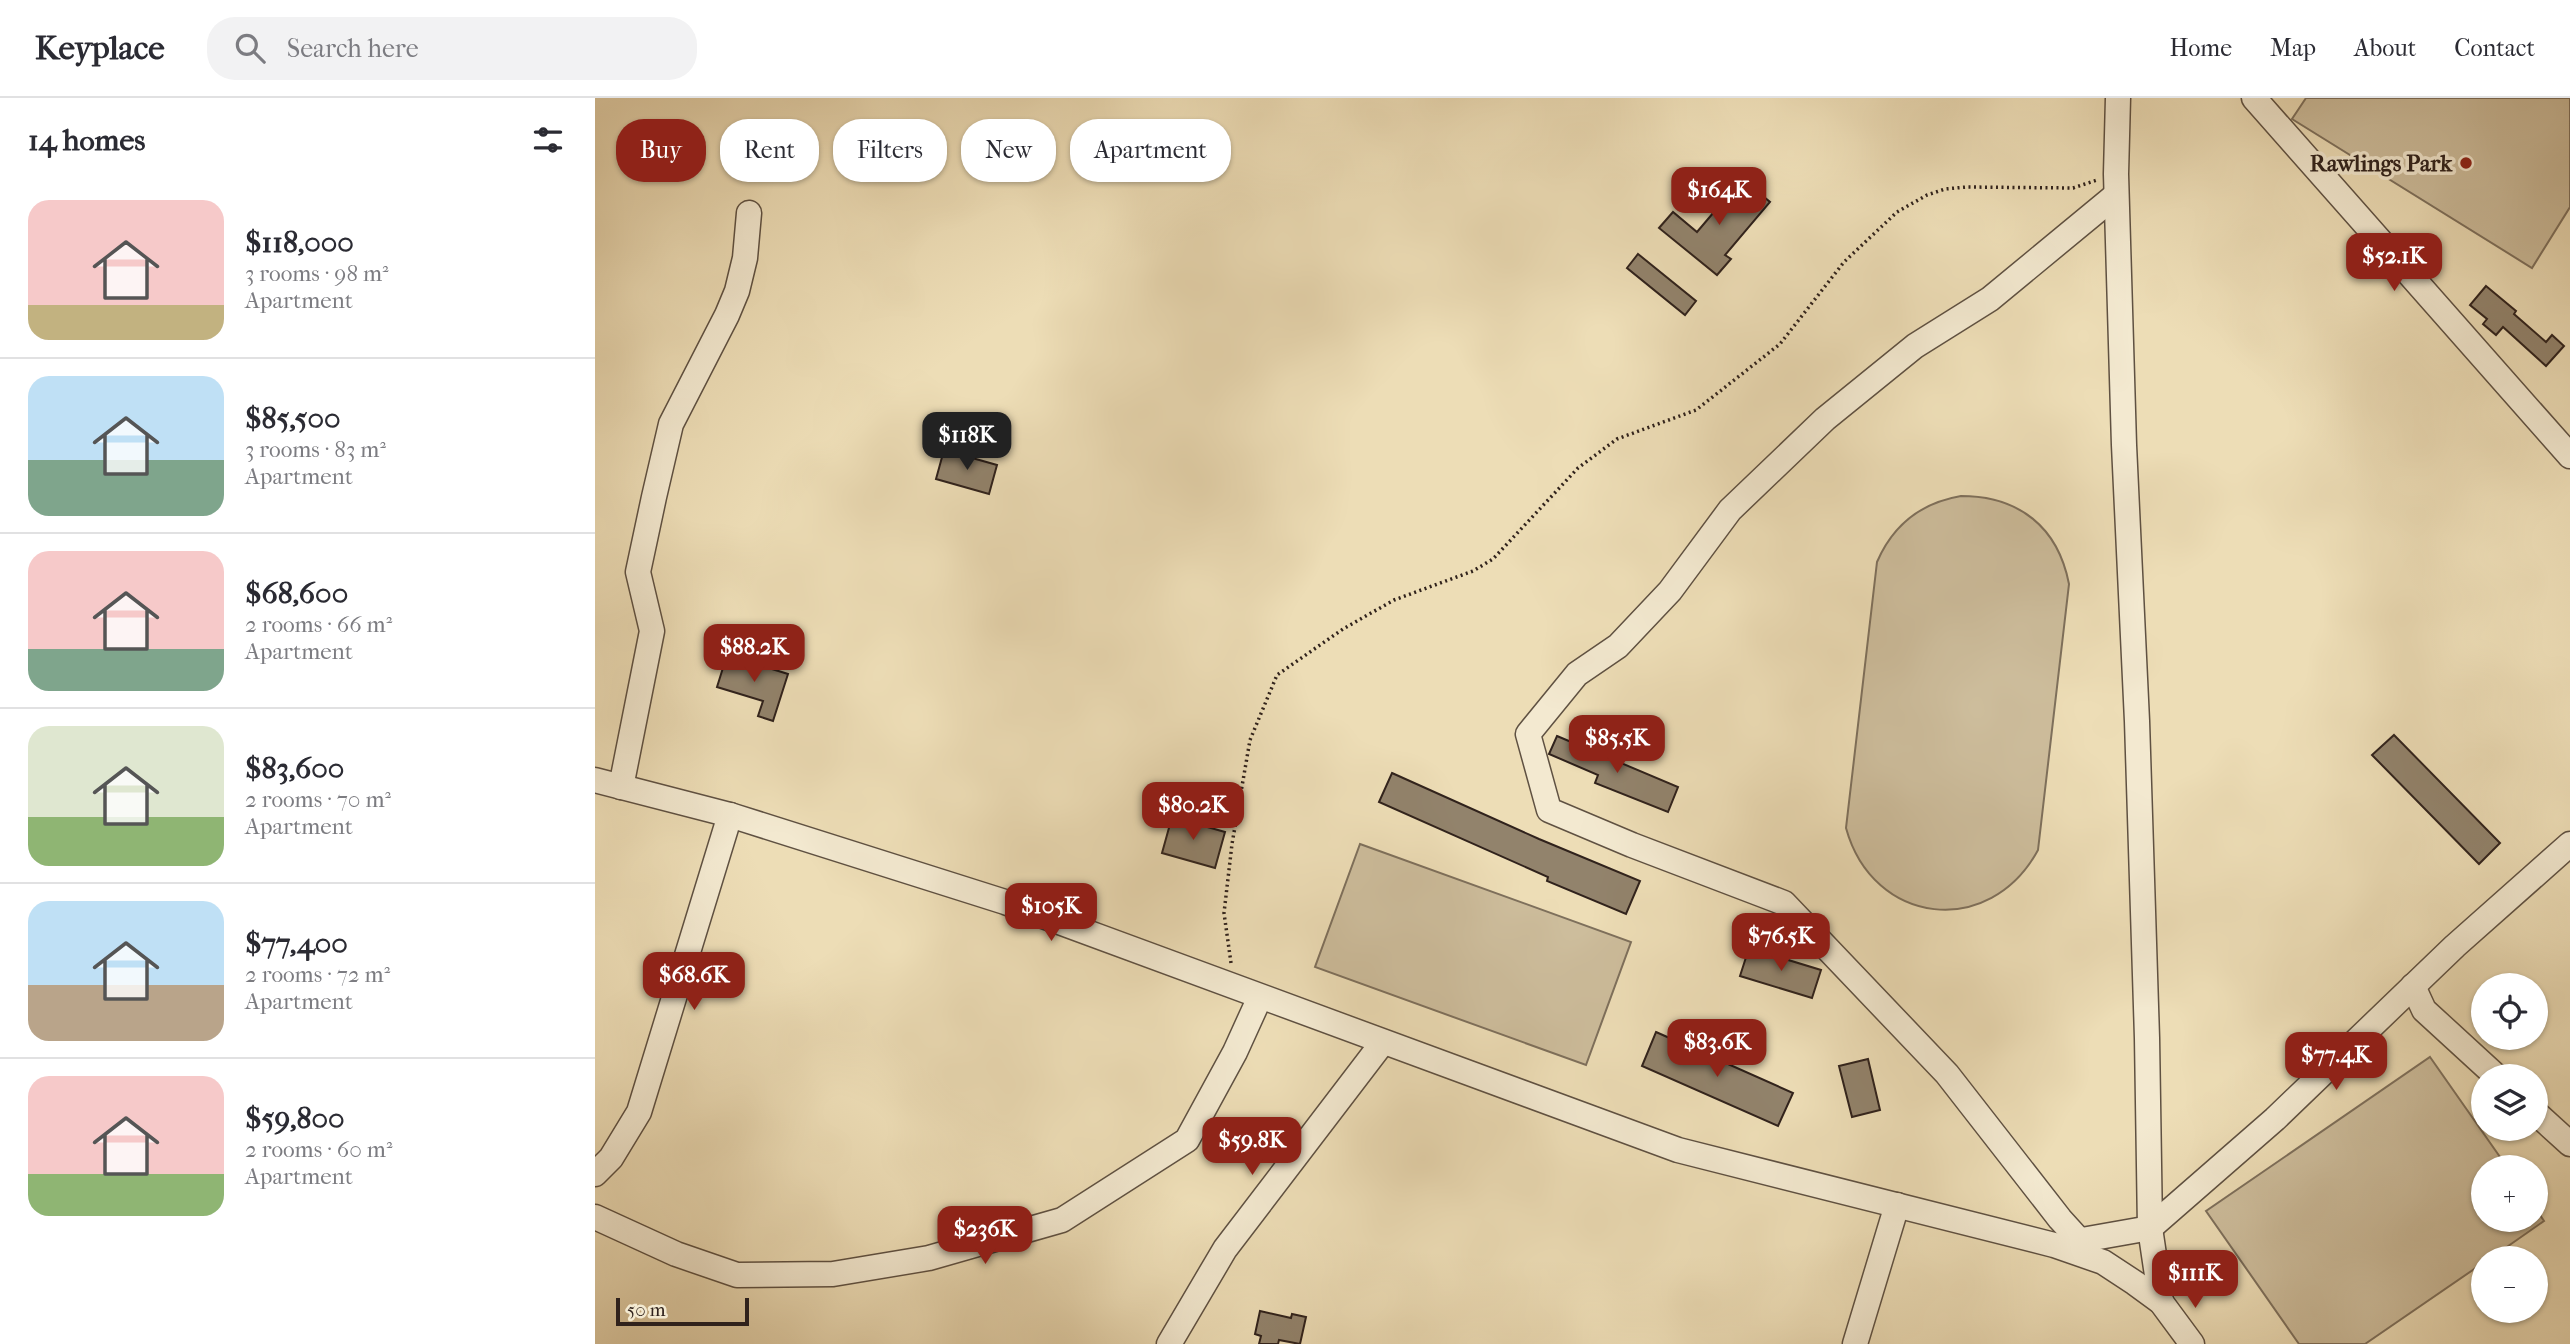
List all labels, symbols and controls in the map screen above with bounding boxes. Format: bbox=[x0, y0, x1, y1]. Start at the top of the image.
search box bbox=[207, 17, 697, 80]
text: Keyplace bbox=[35, 29, 165, 68]
icon: search bbox=[231, 29, 269, 67]
text: Search here bbox=[287, 33, 419, 64]
text: Home bbox=[2170, 34, 2232, 62]
text: Map bbox=[2270, 34, 2316, 62]
text: About bbox=[2354, 34, 2416, 62]
text: Contact bbox=[2454, 34, 2535, 62]
chip: Buy bbox=[616, 119, 706, 182]
chip: Rent bbox=[720, 119, 819, 182]
chip: Filters bbox=[833, 119, 947, 182]
chip: New bbox=[961, 119, 1056, 182]
chip: Apartment bbox=[1070, 119, 1231, 182]
icon: filters bbox=[529, 121, 567, 159]
text: 14 homes bbox=[28, 123, 145, 158]
place label: Rawlings Park bbox=[2310, 150, 2453, 177]
marker: Rawlings Park bbox=[2458, 155, 2474, 171]
pin: $164K bbox=[1670, 167, 1768, 227]
text: $164K bbox=[1687, 176, 1751, 203]
text: $118,000 bbox=[245, 225, 354, 260]
icon: home bbox=[84, 228, 168, 312]
pin: $52.1K bbox=[2337, 234, 2451, 293]
text: $52.1K bbox=[2362, 242, 2426, 269]
text: 3 rooms · 98 m² bbox=[245, 260, 389, 287]
text: Apartment bbox=[245, 287, 353, 314]
text: $85,500 bbox=[245, 401, 341, 436]
icon: home bbox=[84, 404, 168, 488]
pin: $118K bbox=[918, 412, 1016, 472]
text: $118K bbox=[938, 421, 996, 448]
text: 3 rooms · 83 m² bbox=[245, 436, 386, 463]
text: Apartment bbox=[245, 463, 353, 490]
text: $68,600 bbox=[245, 576, 348, 611]
icon: home bbox=[84, 579, 168, 663]
text: 2 rooms · 66 m² bbox=[245, 611, 392, 638]
pin: $88.2K bbox=[697, 624, 811, 684]
text: $88.2K bbox=[720, 633, 788, 660]
text: Apartment bbox=[245, 638, 353, 665]
pin: $85.5K bbox=[1560, 716, 1674, 775]
text: $85.5K bbox=[1585, 724, 1649, 751]
text: $83,600 bbox=[245, 751, 344, 786]
icon: home bbox=[84, 754, 168, 838]
pin: $80.2K bbox=[1136, 782, 1250, 842]
text: 2 rooms · 70 m² bbox=[245, 786, 391, 813]
text: $80.2K bbox=[1158, 791, 1228, 818]
text: Apartment bbox=[245, 813, 353, 840]
pin: $105K bbox=[1002, 884, 1100, 943]
text: $105K bbox=[1021, 892, 1081, 919]
pin: $76.5K bbox=[1724, 914, 1838, 973]
text: $76.5K bbox=[1748, 922, 1814, 949]
text: $77,400 bbox=[245, 926, 348, 961]
icon: home bbox=[84, 929, 168, 1013]
pin: $68.6K bbox=[637, 953, 751, 1012]
text: 2 rooms · 72 m² bbox=[245, 961, 390, 988]
text: $68.6K bbox=[659, 961, 729, 988]
map controls bbox=[2471, 973, 2548, 1323]
button: locate bbox=[2471, 973, 2548, 1050]
text: Apartment bbox=[245, 988, 353, 1015]
pin: $83.6K bbox=[1660, 1020, 1774, 1079]
text: $83.6K bbox=[1683, 1028, 1751, 1055]
pin: $77.4K bbox=[2279, 1032, 2393, 1092]
text: $77.4K bbox=[2301, 1041, 2371, 1068]
button: layers bbox=[2471, 1064, 2548, 1141]
text: $59,800 bbox=[245, 1101, 345, 1136]
icon: home bbox=[84, 1104, 168, 1188]
pin: $59.8K bbox=[1195, 1118, 1309, 1177]
text: $59.8K bbox=[1218, 1126, 1286, 1153]
text: 2 rooms · 60 m² bbox=[245, 1136, 392, 1163]
button: + bbox=[2471, 1155, 2548, 1232]
text: Apartment bbox=[245, 1163, 353, 1190]
pin: $236K bbox=[936, 1206, 1034, 1266]
text: $236K bbox=[953, 1215, 1017, 1242]
button: − bbox=[2471, 1246, 2548, 1323]
pin: $111K bbox=[2146, 1250, 2244, 1310]
text: $111K bbox=[2168, 1259, 2222, 1286]
scale bar bbox=[616, 1295, 749, 1327]
text: 50 m bbox=[627, 1299, 666, 1321]

